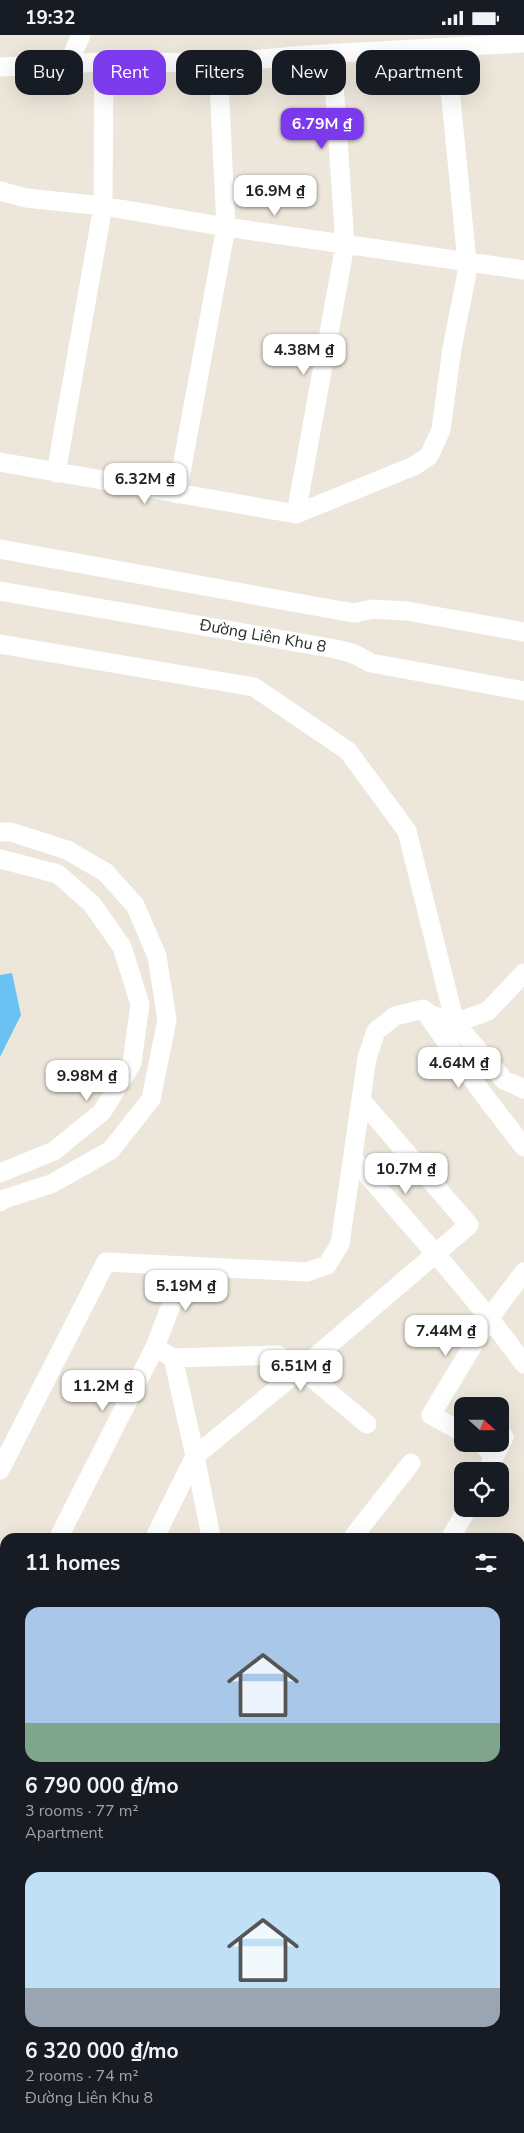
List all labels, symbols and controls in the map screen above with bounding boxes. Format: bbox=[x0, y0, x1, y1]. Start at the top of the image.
text: 19:32 bbox=[25, 5, 75, 31]
chip: Buy bbox=[15, 50, 83, 95]
chip: Rent bbox=[93, 50, 166, 95]
chip: Filters bbox=[176, 50, 262, 95]
chip: New bbox=[272, 50, 346, 95]
chip: Apartment bbox=[356, 50, 480, 95]
pin: 6.79M ₫ bbox=[276, 107, 368, 150]
text: 6.79M ₫ bbox=[292, 113, 352, 135]
pin: 16.9M ₫ bbox=[229, 175, 321, 217]
text: 16.9M ₫ bbox=[245, 180, 305, 202]
pin: 4.38M ₫ bbox=[258, 333, 350, 376]
text: 4.38M ₫ bbox=[274, 339, 334, 361]
pin: 6.32M ₫ bbox=[99, 463, 191, 505]
text: 6.32M ₫ bbox=[115, 468, 175, 490]
street label: Đường Liên Khu 8 bbox=[197, 614, 328, 658]
pin: 4.64M ₫ bbox=[413, 1047, 505, 1089]
text: 4.64M ₫ bbox=[429, 1052, 489, 1074]
pin: 9.98M ₫ bbox=[41, 1059, 133, 1102]
text: 9.98M ₫ bbox=[57, 1065, 117, 1087]
pin: 10.7M ₫ bbox=[360, 1153, 452, 1195]
text: 10.7M ₫ bbox=[376, 1158, 436, 1180]
pin: 5.19M ₫ bbox=[140, 1269, 232, 1312]
text: 5.19M ₫ bbox=[156, 1275, 216, 1297]
pin: 7.44M ₫ bbox=[400, 1315, 492, 1357]
text: 7.44M ₫ bbox=[416, 1320, 476, 1342]
pin: 6.51M ₫ bbox=[255, 1349, 347, 1392]
text: 6.51M ₫ bbox=[271, 1355, 331, 1377]
pin: 11.2M ₫ bbox=[57, 1369, 149, 1412]
text: 11.2M ₫ bbox=[73, 1375, 133, 1397]
north arrow bbox=[454, 1397, 509, 1453]
map controls bbox=[454, 1397, 509, 1517]
button: locate bbox=[454, 1462, 509, 1517]
text: 11 homes bbox=[25, 1549, 120, 1577]
icon: filters bbox=[472, 1549, 500, 1577]
icon: home bbox=[218, 1640, 308, 1730]
text: 6 790 000 ₫/mo bbox=[25, 1772, 179, 1800]
text: 3 rooms · 77 m² bbox=[25, 1800, 138, 1822]
text: Apartment bbox=[25, 1822, 103, 1844]
icon: home bbox=[218, 1905, 308, 1995]
text: 6 320 000 ₫/mo bbox=[25, 2037, 179, 2065]
text: 2 rooms · 74 m² bbox=[25, 2065, 138, 2087]
text: Đường Liên Khu 8 bbox=[25, 2087, 153, 2109]

